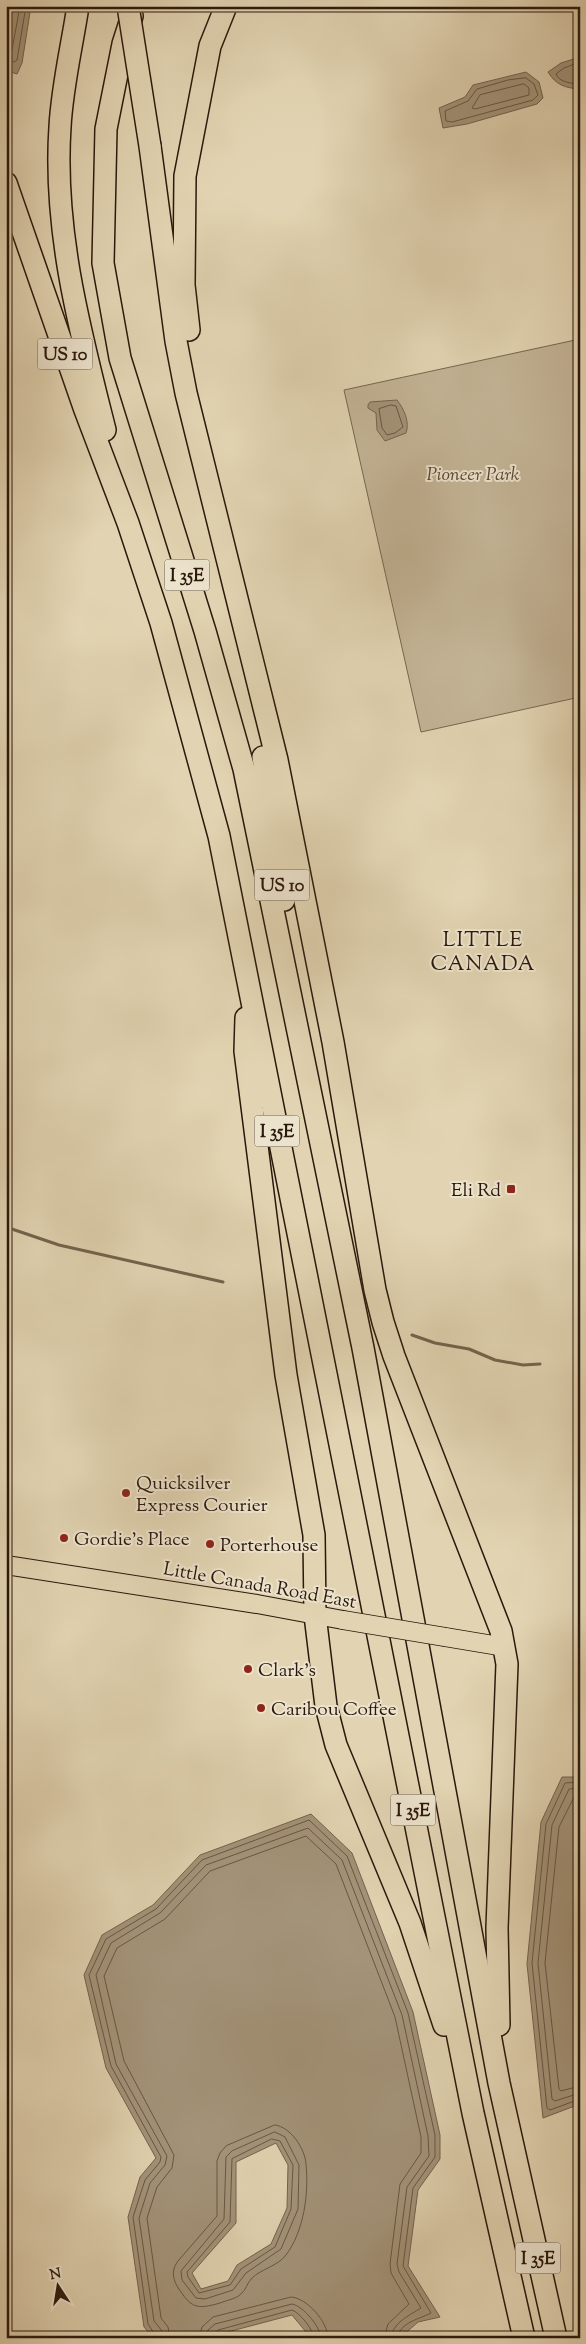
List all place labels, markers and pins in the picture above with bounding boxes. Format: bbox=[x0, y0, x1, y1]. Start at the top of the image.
place label: Eli Rd bbox=[451, 1178, 501, 1205]
marker: Eli Rd bbox=[505, 1183, 517, 1195]
place label: Quicksilver Express Courier bbox=[136, 1471, 268, 1520]
marker: Quicksilver Express Courier bbox=[120, 1487, 132, 1499]
place label: Gordie's Place bbox=[74, 1527, 190, 1554]
marker: Gordie's Place bbox=[58, 1532, 70, 1544]
place label: Porterhouse bbox=[220, 1533, 319, 1560]
marker: Porterhouse bbox=[204, 1538, 216, 1550]
place label: Clark's bbox=[258, 1658, 316, 1685]
marker: Clark's bbox=[242, 1663, 254, 1675]
place label: Caribou Coffee bbox=[271, 1697, 397, 1724]
marker: Caribou Coffee bbox=[255, 1702, 267, 1714]

